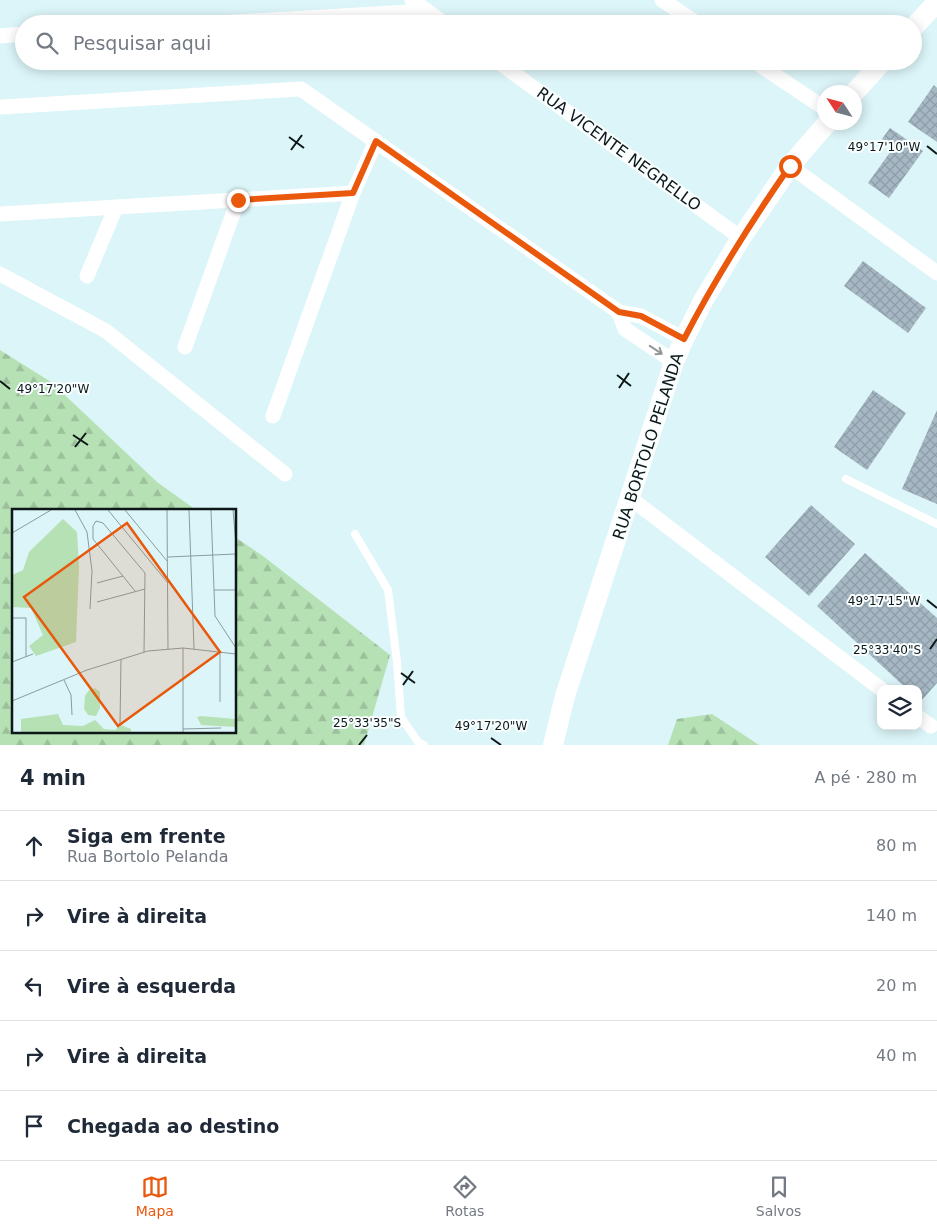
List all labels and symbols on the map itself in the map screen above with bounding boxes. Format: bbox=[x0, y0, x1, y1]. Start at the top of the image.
street label: RUA VICENTE NEGRELLO bbox=[533, 83, 705, 215]
north arrow bbox=[817, 85, 862, 130]
text: 49°17'10"W bbox=[848, 140, 920, 154]
route start bbox=[779, 155, 802, 178]
route end bbox=[227, 189, 250, 212]
one-way arrow bbox=[649, 346, 663, 356]
street label: RUA BORTOLO PELANDA bbox=[609, 350, 687, 542]
text: 49°17'20"W bbox=[17, 382, 89, 396]
inset map bbox=[12, 509, 236, 732]
text: 49°17'15"W bbox=[848, 594, 920, 608]
text: 25°33'40"S bbox=[853, 643, 921, 657]
text: 25°33'35"S bbox=[333, 716, 401, 730]
text: 49°17'20"W bbox=[455, 719, 527, 733]

